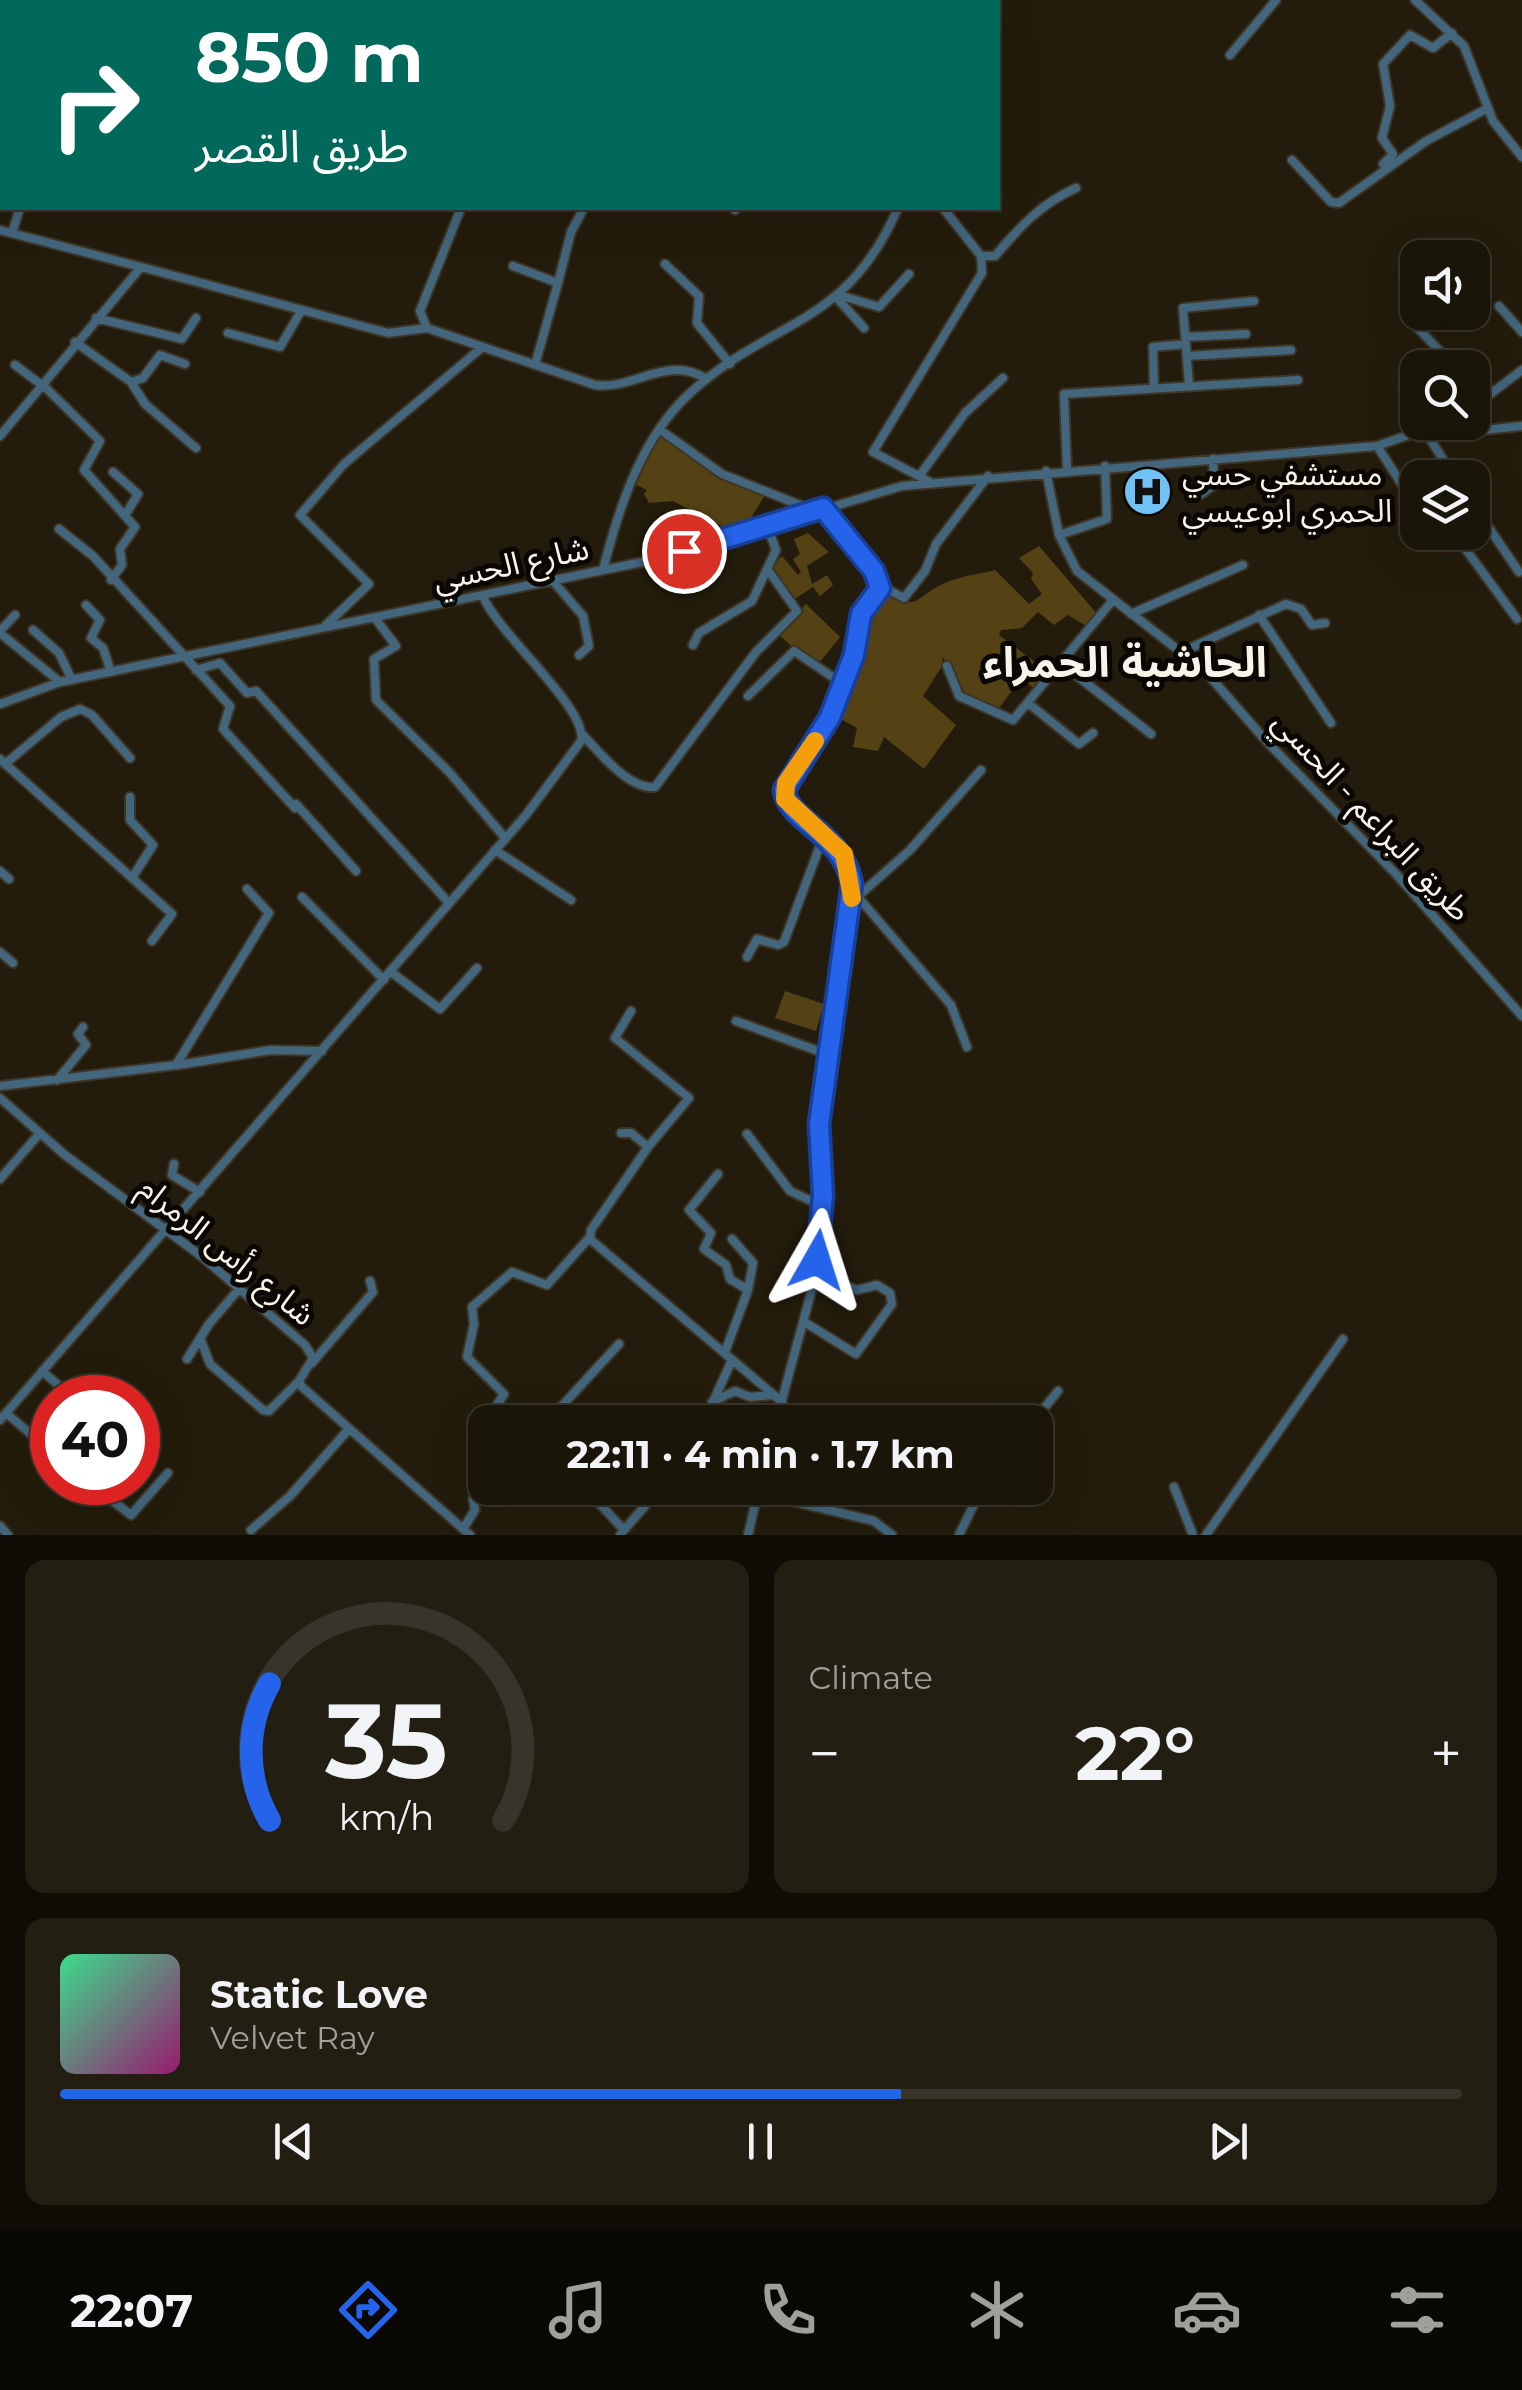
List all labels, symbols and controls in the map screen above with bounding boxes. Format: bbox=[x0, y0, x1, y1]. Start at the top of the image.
text: 850 m bbox=[195, 14, 424, 100]
icon: right bbox=[30, 40, 160, 170]
text: طريق القصر bbox=[195, 118, 409, 173]
map controls bbox=[1400, 240, 1490, 550]
button: sound bbox=[1400, 240, 1490, 330]
button: search bbox=[1400, 350, 1490, 440]
place label: مستشفي حسي الحمري ابوعيسي bbox=[1182, 454, 1392, 535]
button: layers bbox=[1400, 460, 1490, 550]
hospital icon: مستشفي حسي الحمري ابوعيسي bbox=[1121, 466, 1173, 518]
pin bbox=[642, 509, 727, 594]
icon: arrive bbox=[657, 524, 712, 579]
street label: شارع الحسي bbox=[430, 528, 593, 604]
district label: الحاشية الحمراء bbox=[983, 636, 1267, 688]
street label: طريق البراعم - الحسي bbox=[1261, 702, 1480, 933]
street label: شارع رأس الرمرام bbox=[128, 1168, 323, 1337]
position arrow bbox=[765, 1208, 869, 1312]
speed limit sign: 40 bbox=[30, 1375, 160, 1505]
text: 22:11 · 4 min · 1.7 km bbox=[566, 1431, 955, 1478]
text: Climate bbox=[809, 1658, 933, 1697]
text: 35 bbox=[325, 1677, 448, 1804]
text: 22° bbox=[1075, 1707, 1195, 1799]
text: − bbox=[809, 1720, 840, 1787]
text: + bbox=[1430, 1720, 1462, 1787]
text: km/h bbox=[339, 1795, 434, 1839]
text: Static Love bbox=[210, 1971, 428, 2018]
text: Velvet Ray bbox=[210, 2018, 375, 2057]
icon: previous bbox=[266, 2114, 321, 2169]
icon: pause bbox=[733, 2114, 788, 2169]
icon: next bbox=[1201, 2114, 1256, 2169]
icon: directions bbox=[333, 2275, 403, 2345]
icon: music bbox=[543, 2275, 613, 2345]
icon: phone bbox=[753, 2275, 823, 2345]
icon: climate bbox=[962, 2275, 1032, 2345]
icon: car bbox=[1172, 2275, 1242, 2345]
icon: filters bbox=[1382, 2275, 1452, 2345]
text: 22:07 bbox=[70, 2283, 193, 2338]

